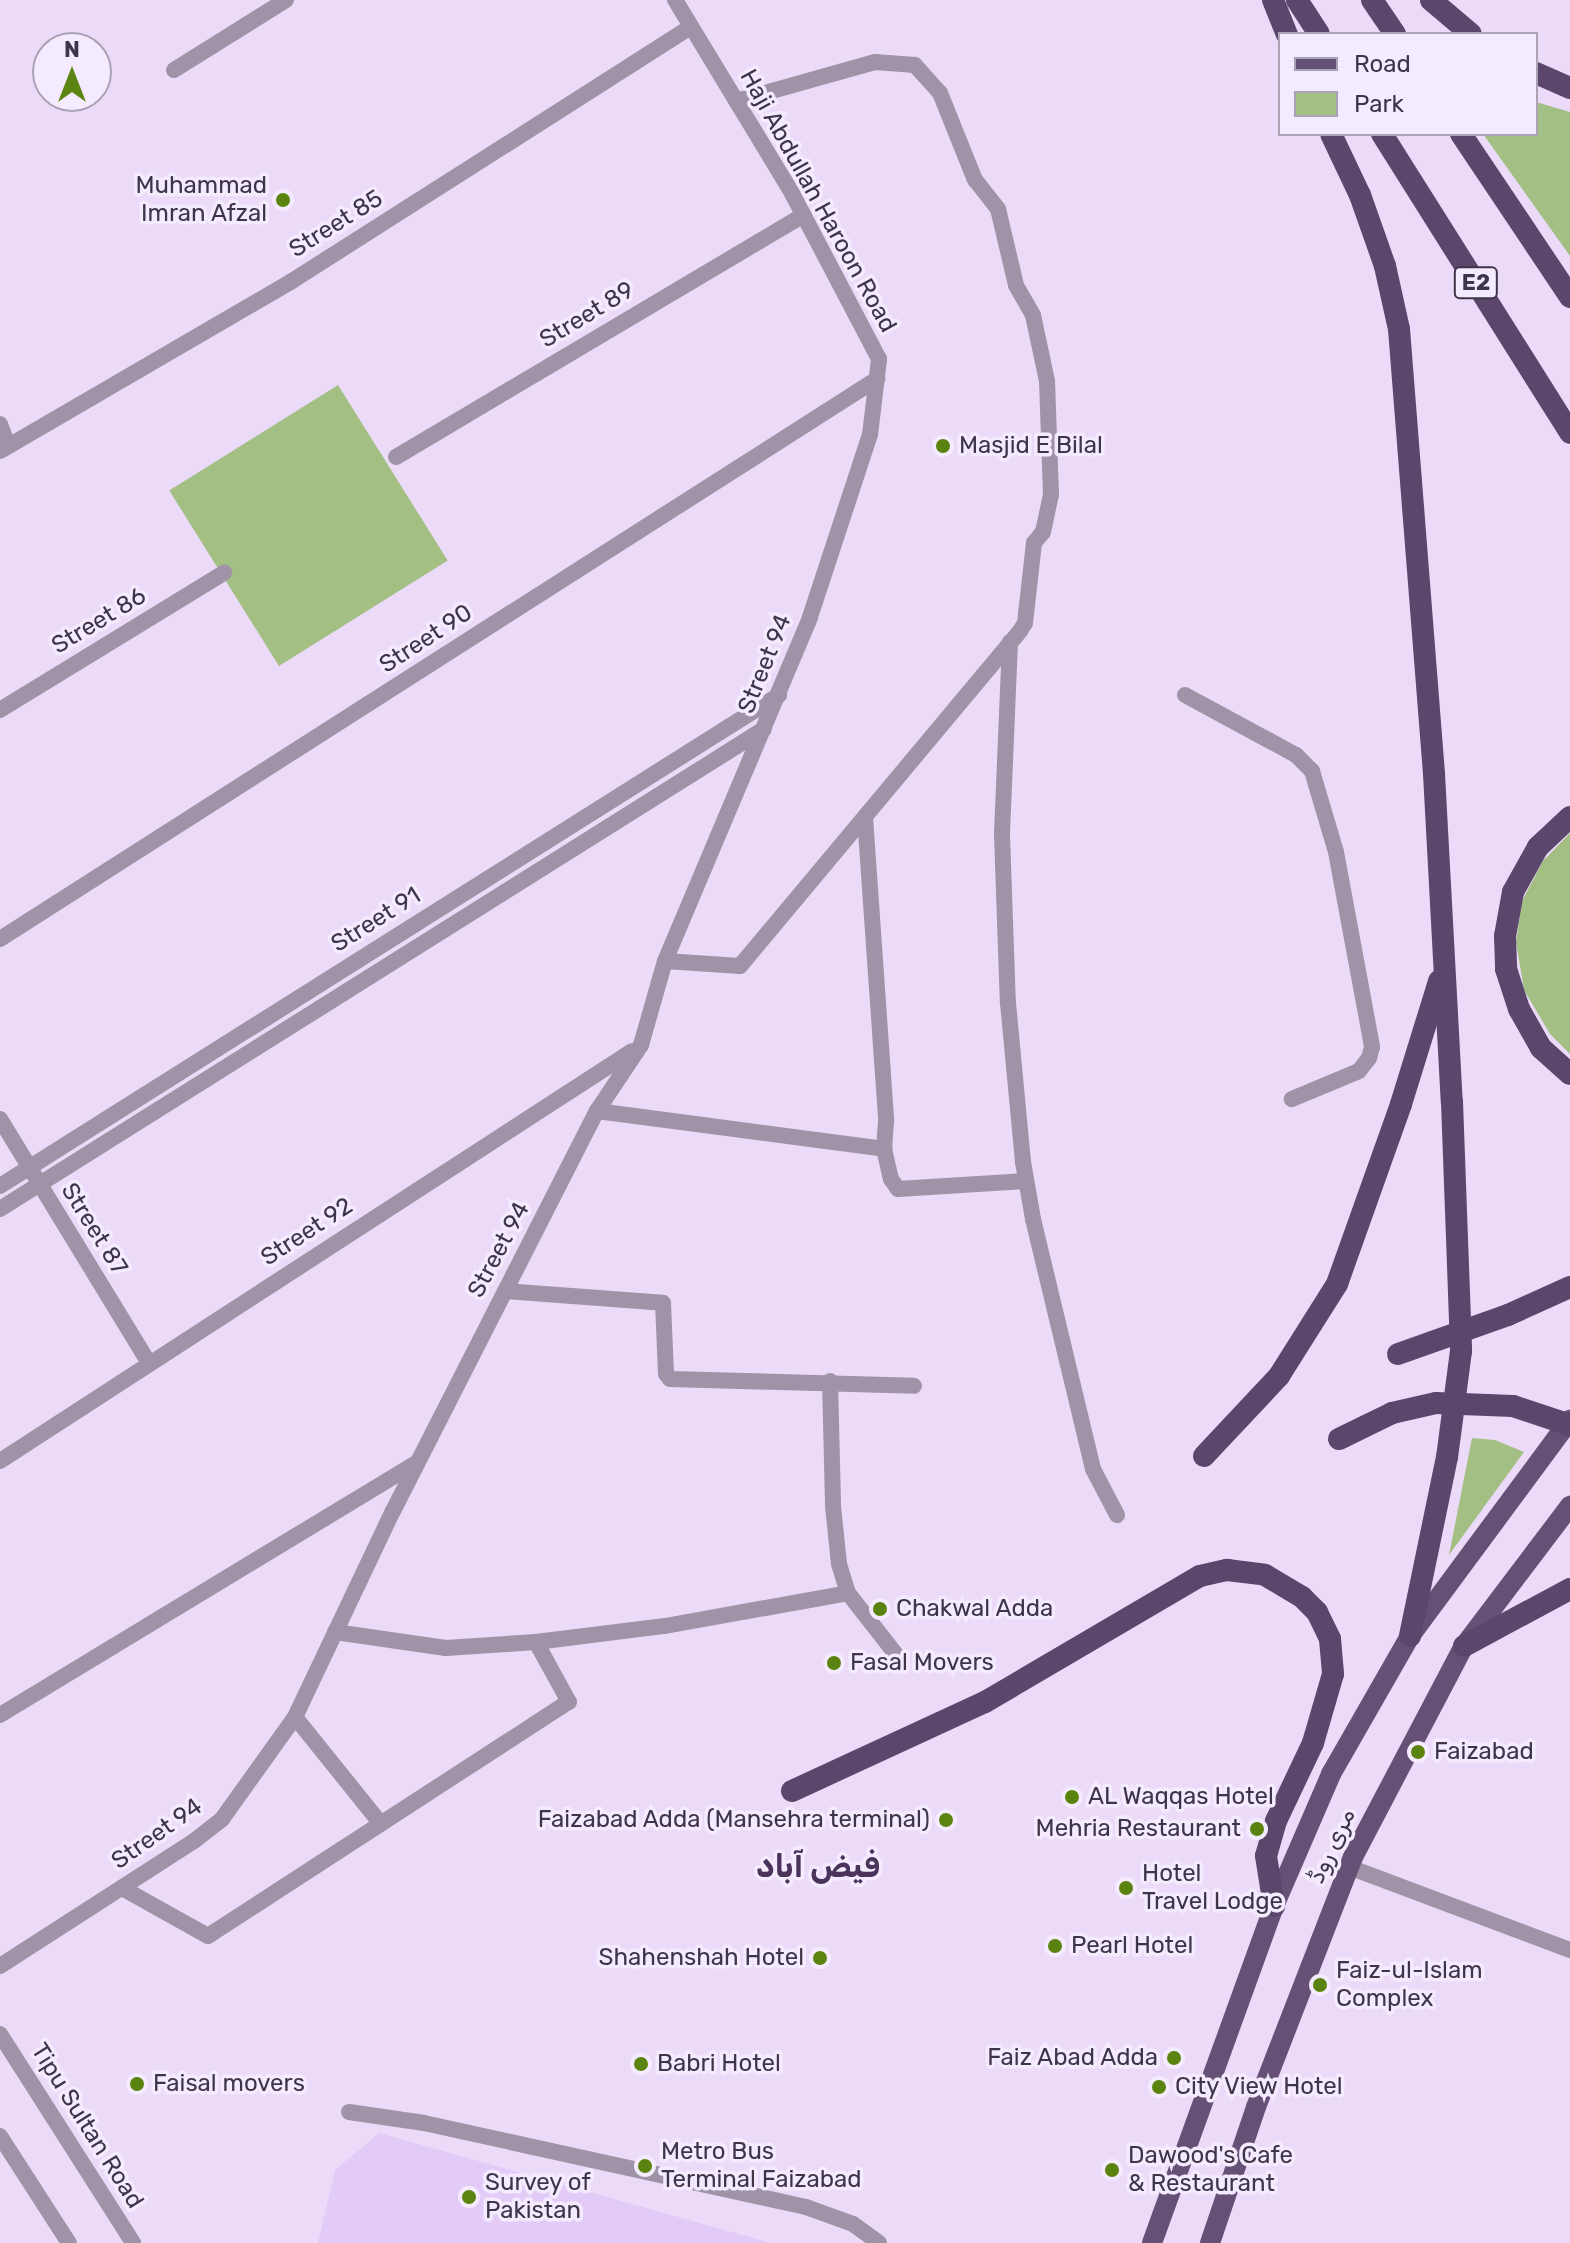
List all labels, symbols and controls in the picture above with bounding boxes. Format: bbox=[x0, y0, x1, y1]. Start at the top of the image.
north arrow bbox=[32, 32, 112, 112]
legend bbox=[1278, 32, 1538, 136]
text: N bbox=[64, 36, 80, 63]
text: Road bbox=[1354, 50, 1411, 78]
street label: Haji Abdullah Haroon Road bbox=[733, 64, 903, 338]
text: Park bbox=[1354, 90, 1404, 118]
place label: Muhammad Imran Afzal bbox=[135, 172, 267, 228]
street label: Street 85 bbox=[284, 184, 388, 264]
marker: Muhammad Imran Afzal bbox=[274, 191, 292, 209]
road number: E2 bbox=[1452, 265, 1500, 301]
street label: Street 89 bbox=[535, 276, 639, 354]
place label: Masjid E Bilal bbox=[959, 432, 1103, 460]
marker: Masjid E Bilal bbox=[934, 437, 952, 455]
street label: Street 86 bbox=[47, 582, 151, 660]
street label: Street 90 bbox=[374, 598, 478, 680]
street label: Street 94 bbox=[732, 610, 798, 718]
street label: Street 91 bbox=[326, 881, 426, 959]
street label: Street 87 bbox=[55, 1178, 133, 1280]
street label: Street 92 bbox=[256, 1192, 358, 1272]
street label: Street 94 bbox=[462, 1197, 536, 1303]
place label: Chakwal Adda bbox=[896, 1595, 1054, 1623]
marker: Chakwal Adda bbox=[871, 1600, 889, 1618]
place label: Fasal Movers bbox=[850, 1649, 994, 1677]
marker: Fasal Movers bbox=[825, 1654, 843, 1672]
place label: Faizabad bbox=[1434, 1738, 1534, 1766]
marker: Faizabad bbox=[1409, 1743, 1427, 1761]
place label: AL Waqqas Hotel bbox=[1088, 1783, 1275, 1811]
marker: AL Waqqas Hotel bbox=[1063, 1788, 1081, 1806]
street label: Street 94 bbox=[106, 1792, 208, 1876]
street label: مری روڈ bbox=[1302, 1804, 1362, 1888]
place label: Faizabad Adda (Mansehra terminal) bbox=[537, 1806, 930, 1834]
marker: Faizabad Adda (Mansehra terminal) bbox=[937, 1811, 955, 1829]
place label: Mehria Restaurant bbox=[1036, 1815, 1241, 1843]
marker: Mehria Restaurant bbox=[1248, 1820, 1266, 1838]
district label: فیض آباد bbox=[756, 1847, 880, 1885]
place label: Hotel Travel Lodge bbox=[1142, 1860, 1283, 1916]
marker: Hotel Travel Lodge bbox=[1117, 1879, 1135, 1897]
place label: Pearl Hotel bbox=[1071, 1932, 1193, 1960]
marker: Pearl Hotel bbox=[1046, 1937, 1064, 1955]
place label: Shahenshah Hotel bbox=[599, 1944, 804, 1972]
marker: Shahenshah Hotel bbox=[811, 1949, 829, 1967]
place label: Faiz-ul-Islam Complex bbox=[1336, 1957, 1483, 2013]
marker: Faiz-ul-Islam Complex bbox=[1311, 1976, 1329, 1994]
street label: Tipu Sultan Road bbox=[25, 2038, 149, 2214]
place label: Faiz Abad Adda bbox=[986, 2044, 1158, 2072]
marker: Faiz Abad Adda bbox=[1165, 2049, 1183, 2067]
place label: Babri Hotel bbox=[657, 2050, 781, 2078]
marker: Babri Hotel bbox=[632, 2055, 650, 2073]
place label: Faisal movers bbox=[153, 2070, 305, 2098]
place label: City View Hotel bbox=[1175, 2073, 1344, 2101]
marker: Faisal movers bbox=[128, 2075, 146, 2093]
marker: City View Hotel bbox=[1150, 2078, 1168, 2096]
place label: Metro Bus Terminal Faizabad bbox=[661, 2138, 861, 2194]
place label: Dawood's Cafe & Restaurant bbox=[1128, 2142, 1293, 2198]
marker: Metro Bus Terminal Faizabad bbox=[636, 2157, 654, 2175]
marker: Dawood's Cafe & Restaurant bbox=[1103, 2161, 1121, 2179]
place label: Survey of Pakistan bbox=[485, 2169, 591, 2225]
marker: Survey of Pakistan bbox=[460, 2188, 478, 2206]

